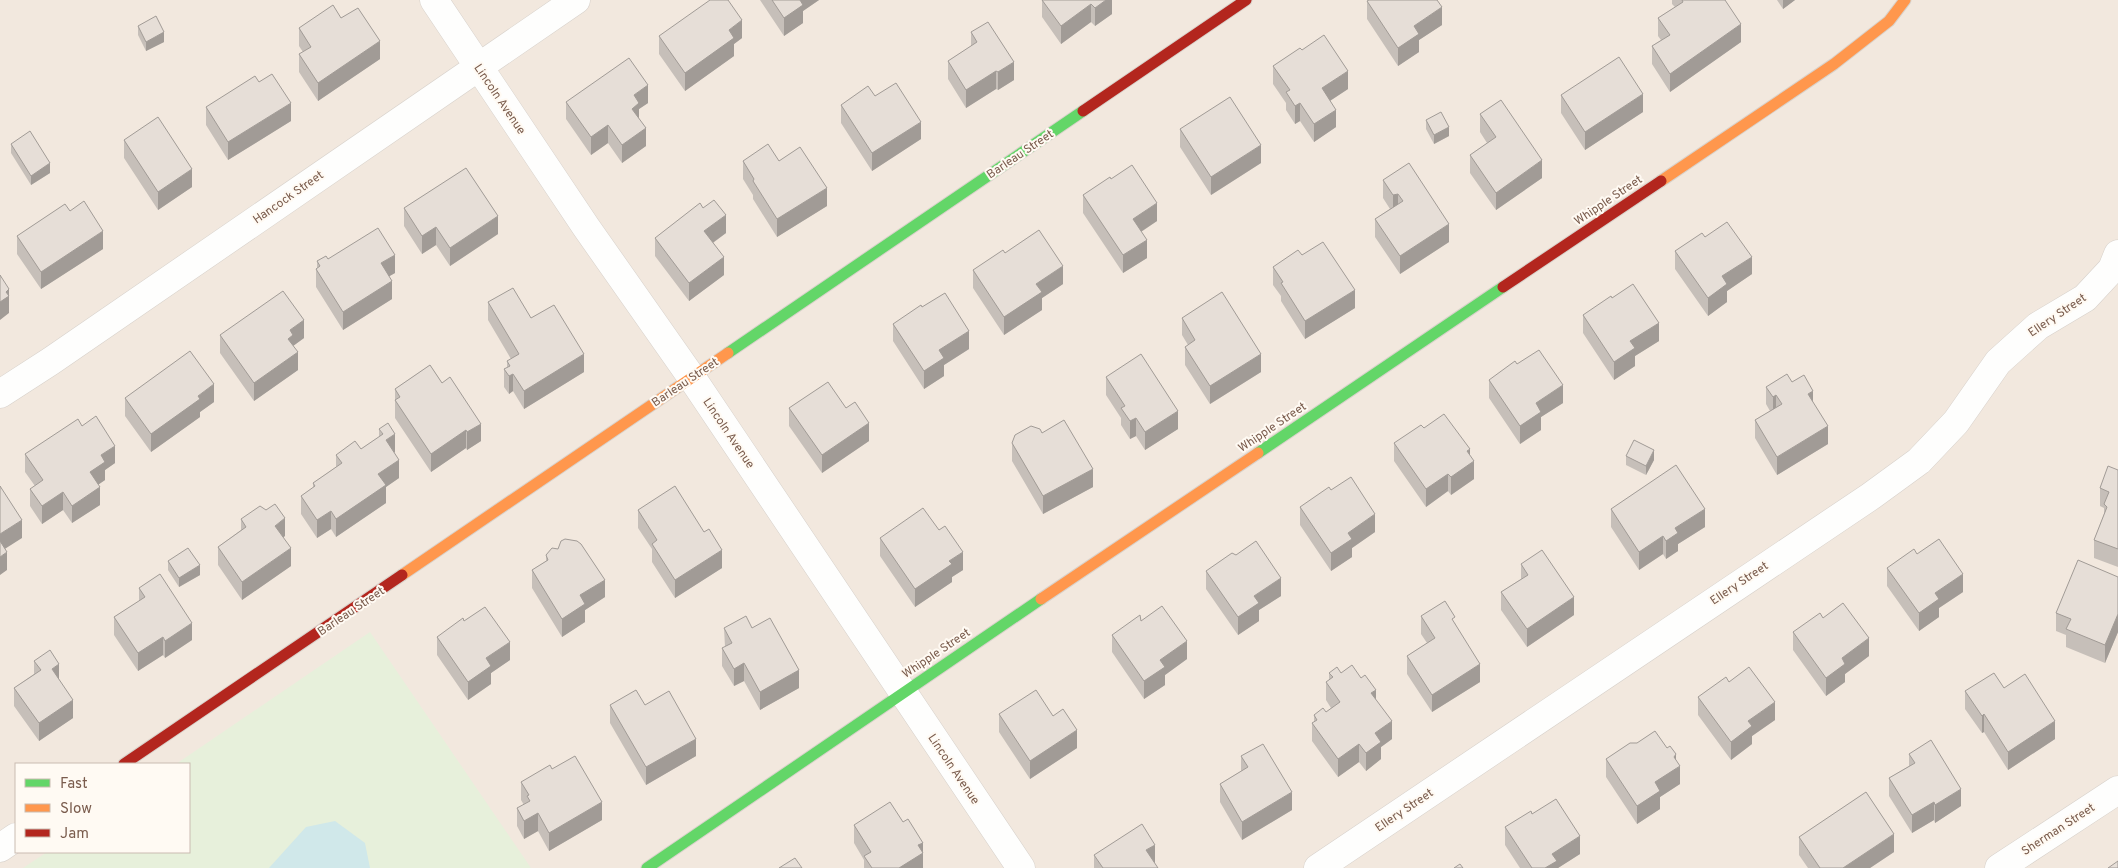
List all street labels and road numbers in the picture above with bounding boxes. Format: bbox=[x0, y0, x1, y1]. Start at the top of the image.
street label: Lincoln Avenue bbox=[470, 61, 529, 138]
street label: Barleau Street bbox=[984, 127, 1057, 183]
street label: Hancock Street bbox=[250, 168, 327, 228]
street label: Whipple Street bbox=[1571, 172, 1646, 230]
street label: Ellery Street bbox=[2025, 290, 2090, 341]
street label: Barleau Street bbox=[649, 355, 722, 411]
street label: Lincoln Avenue bbox=[699, 395, 758, 472]
street label: Whipple Street bbox=[1235, 399, 1310, 457]
street label: Ellery Street bbox=[1707, 558, 1772, 609]
street label: Barleau Street bbox=[315, 584, 388, 640]
street label: Whipple Street bbox=[899, 625, 974, 683]
street label: Lincoln Avenue bbox=[924, 731, 983, 808]
street label: Ellery Street bbox=[1372, 785, 1437, 836]
street label: Sherman Street bbox=[2019, 800, 2098, 860]

